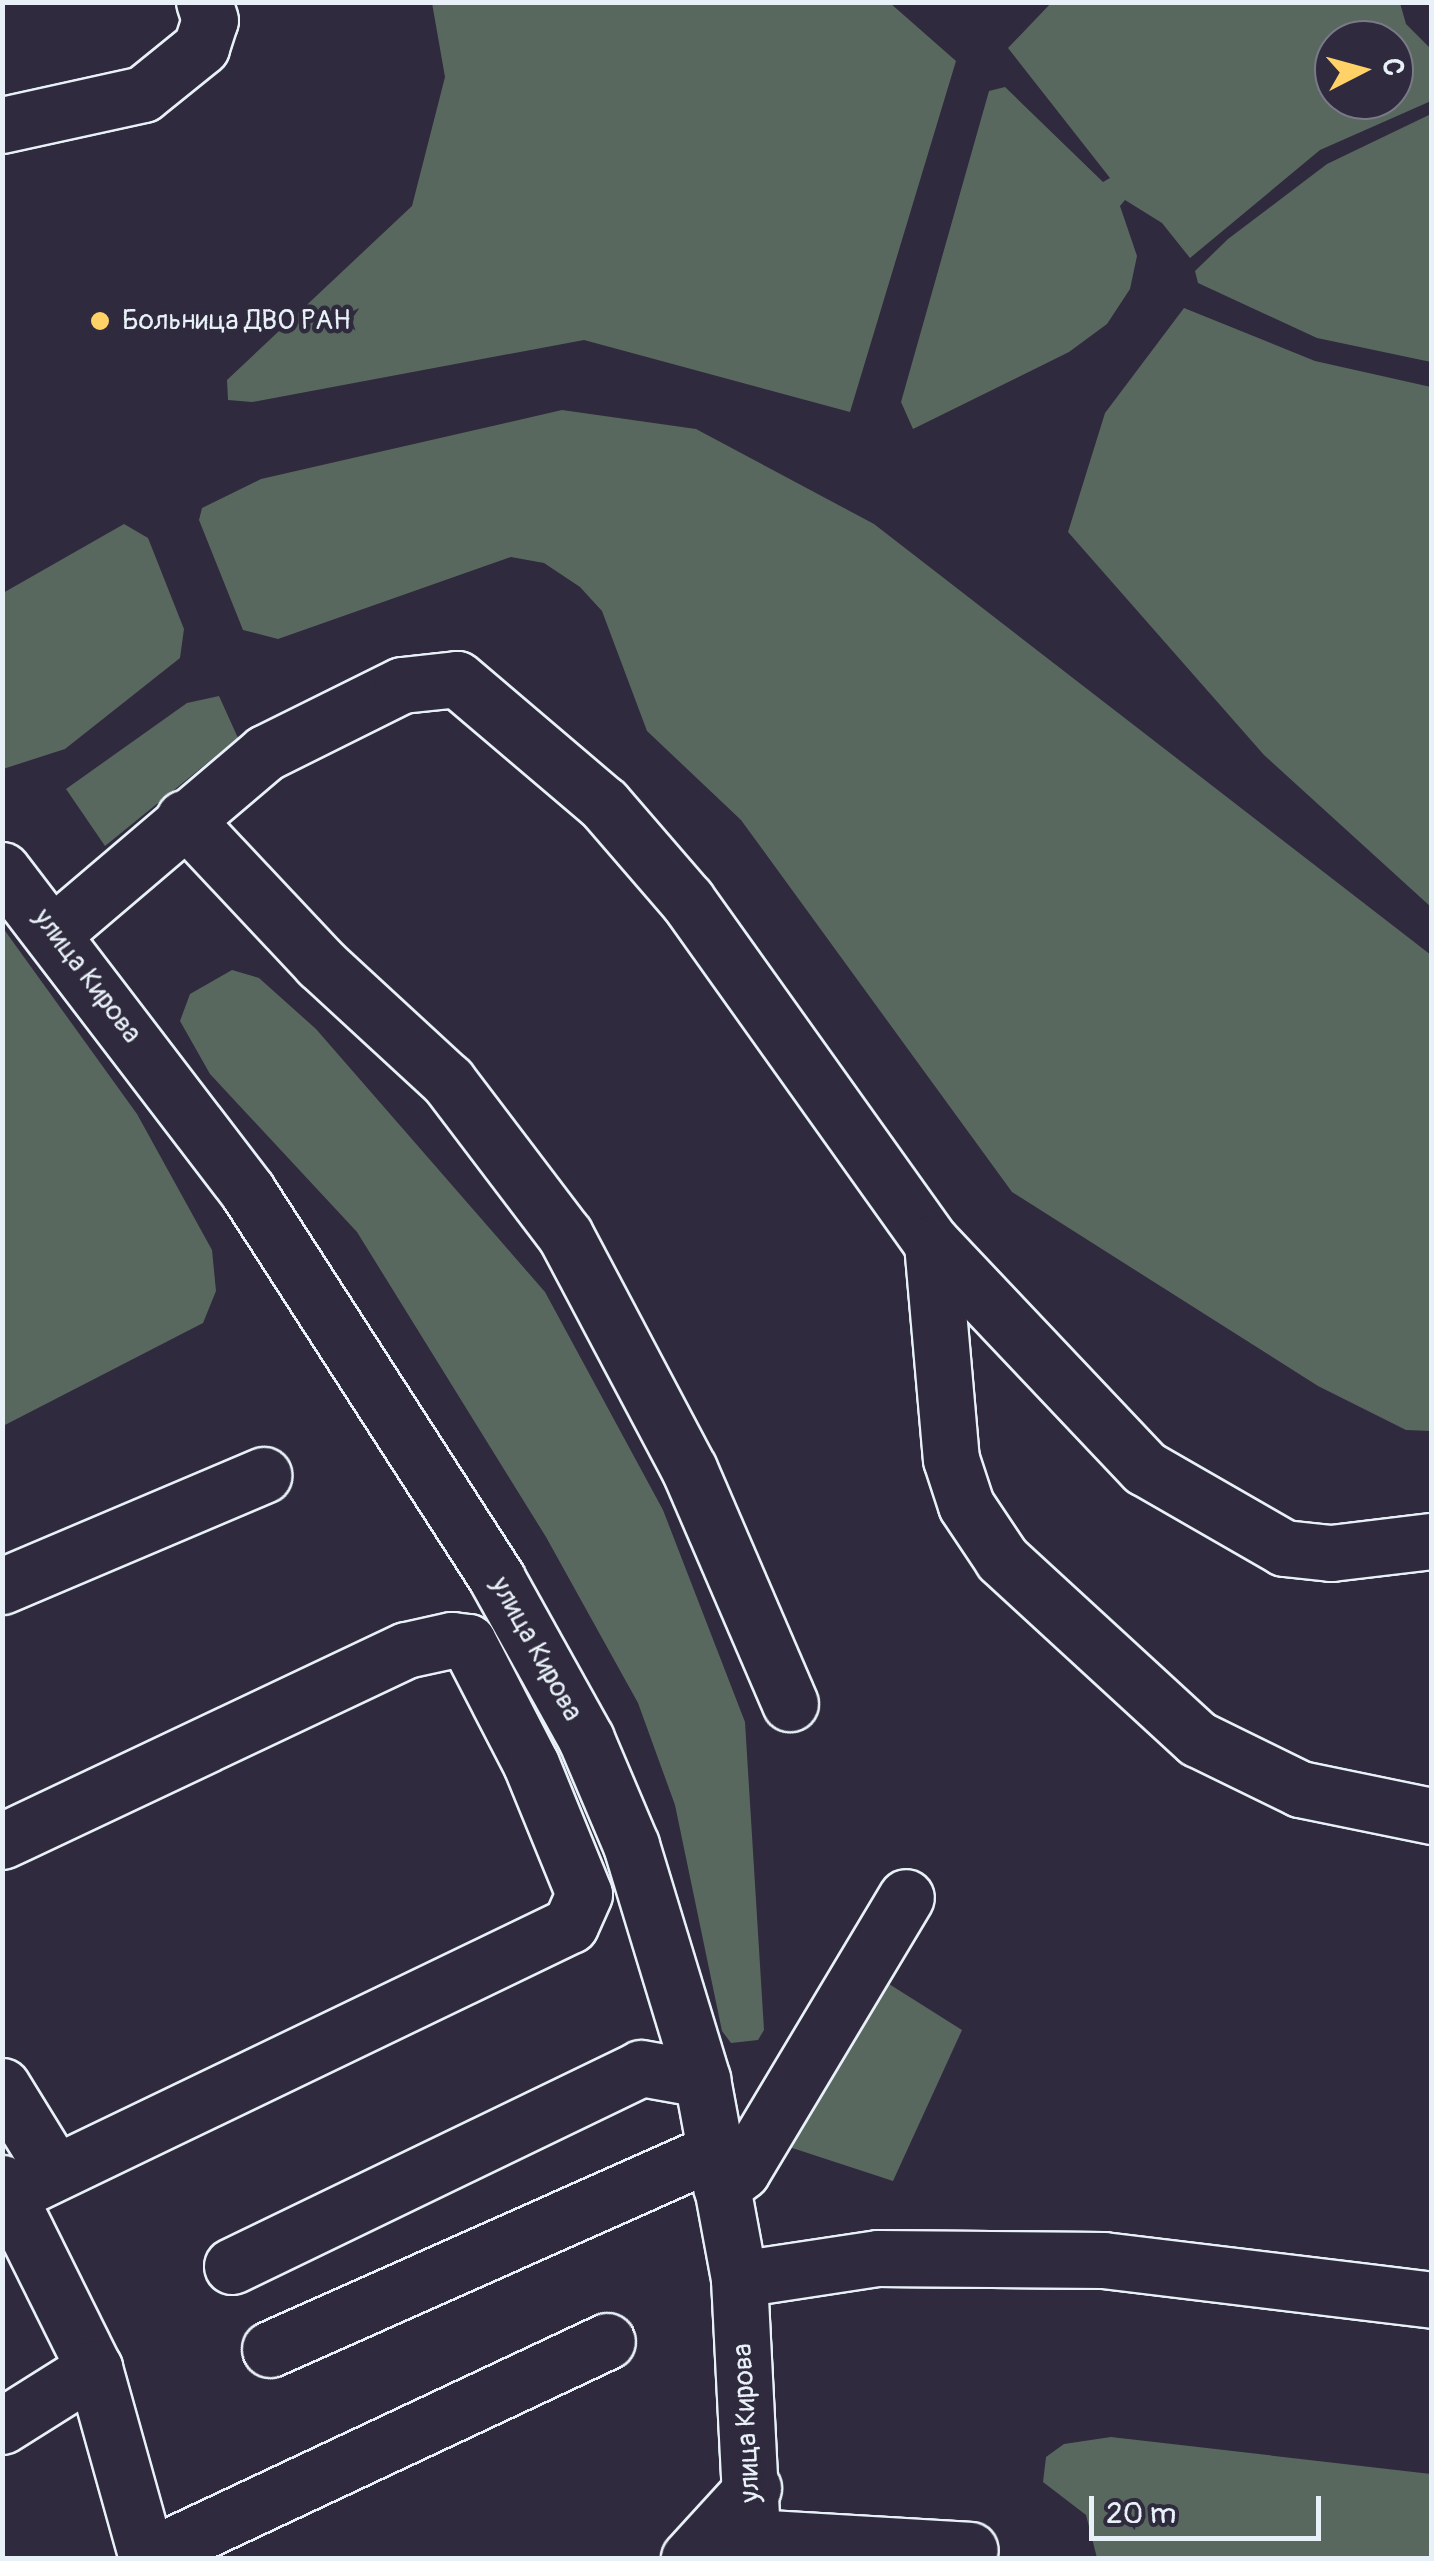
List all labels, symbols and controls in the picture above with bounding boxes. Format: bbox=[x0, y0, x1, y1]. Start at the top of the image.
north arrow bbox=[1314, 20, 1414, 120]
text: С bbox=[1374, 57, 1411, 77]
place label: Больница ДВО РАН bbox=[122, 304, 351, 338]
marker: Больница ДВО РАН bbox=[87, 308, 113, 334]
street label: улица Кирова bbox=[26, 902, 148, 1050]
street label: улица Кирова bbox=[483, 1571, 589, 1727]
street label: улица Кирова bbox=[726, 2343, 768, 2503]
scale bar bbox=[1094, 2476, 1326, 2538]
text: 20 m bbox=[1106, 2495, 1176, 2532]

